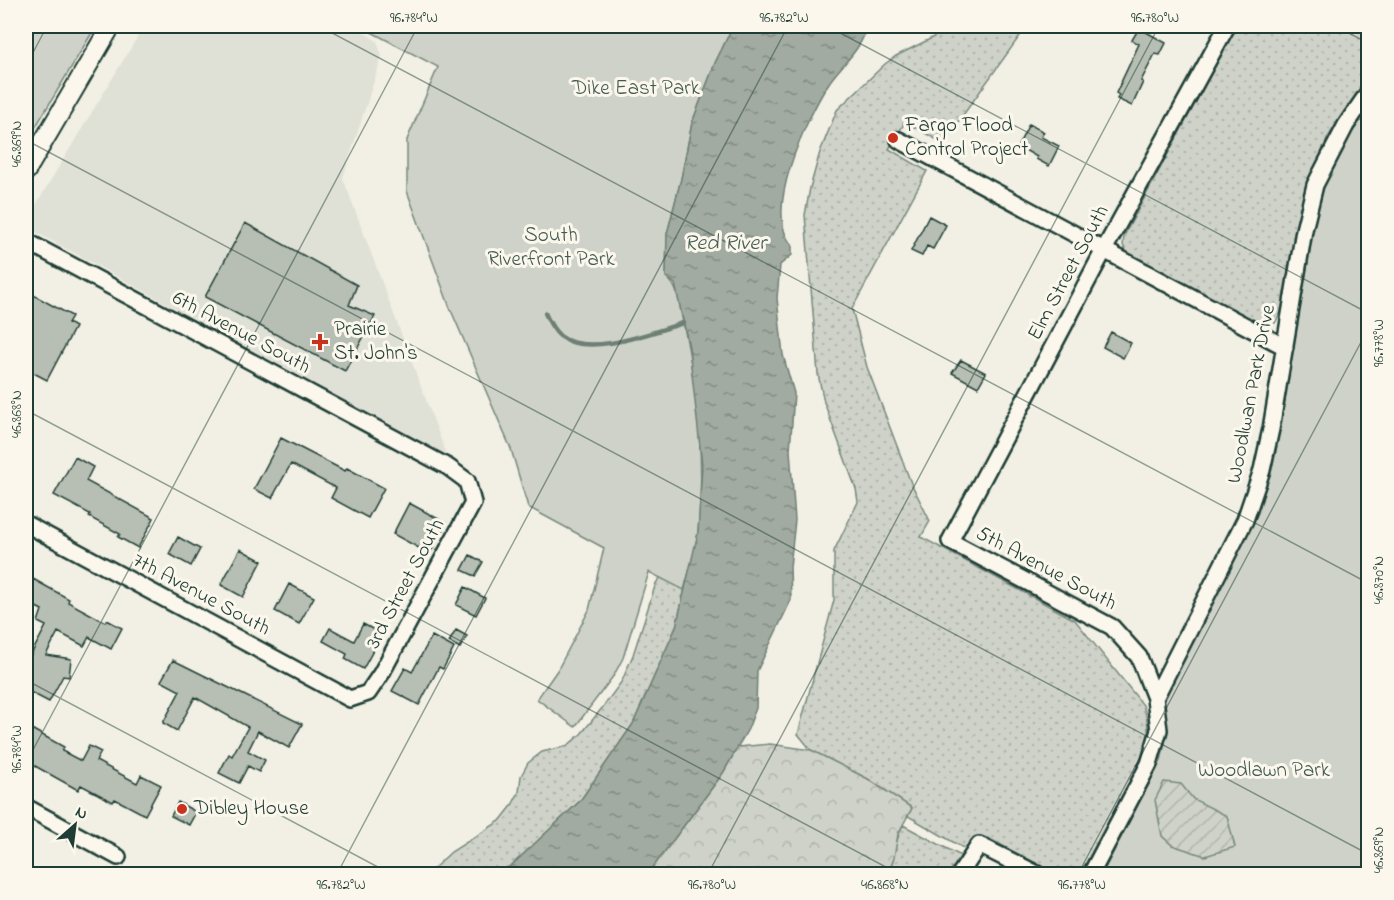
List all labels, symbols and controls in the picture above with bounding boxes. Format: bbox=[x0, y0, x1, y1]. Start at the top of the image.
text: 96.784°W bbox=[390, 7, 438, 29]
text: 96.782°W bbox=[759, 7, 809, 29]
text: 96.780°W bbox=[1131, 7, 1179, 29]
park label: Dike East Park bbox=[571, 74, 701, 104]
place label: Fargo Flood Control Project bbox=[904, 111, 1028, 165]
text: 46.869°N bbox=[6, 121, 28, 167]
marker: Fargo Flood Control Project bbox=[886, 131, 900, 145]
street label: Elm Street South bbox=[1021, 200, 1117, 346]
park label: South Riverfront Park bbox=[487, 221, 615, 275]
water label: Red River bbox=[684, 228, 769, 260]
street label: 6th Avenue South bbox=[166, 284, 316, 382]
street label: Woodlwan Park Drive bbox=[1220, 302, 1284, 486]
place label: Prairie St. John's bbox=[334, 315, 418, 369]
text: 96.778°W bbox=[1368, 319, 1390, 367]
marker: Prairie St. John's bbox=[311, 333, 329, 351]
text: 46.868°N bbox=[6, 390, 28, 438]
street label: 3rd Street South bbox=[359, 513, 453, 655]
street label: 5th Avenue South bbox=[970, 519, 1122, 619]
street label: 7th Avenue South bbox=[127, 546, 275, 644]
text: 46.870°N bbox=[1368, 556, 1390, 604]
text: 96.784°W bbox=[6, 725, 28, 773]
park label: Woodlawn Park bbox=[1198, 756, 1331, 786]
place label: Dibley House bbox=[193, 794, 309, 826]
north arrow bbox=[45, 795, 105, 855]
text: N bbox=[71, 800, 92, 827]
marker: Dibley House bbox=[175, 802, 189, 816]
text: 46.869°N bbox=[1368, 827, 1390, 873]
text: 96.782°W bbox=[316, 874, 366, 896]
text: 96.780°W bbox=[688, 874, 736, 896]
text: 46.868°N bbox=[861, 874, 909, 896]
text: 96.778°W bbox=[1058, 874, 1106, 896]

